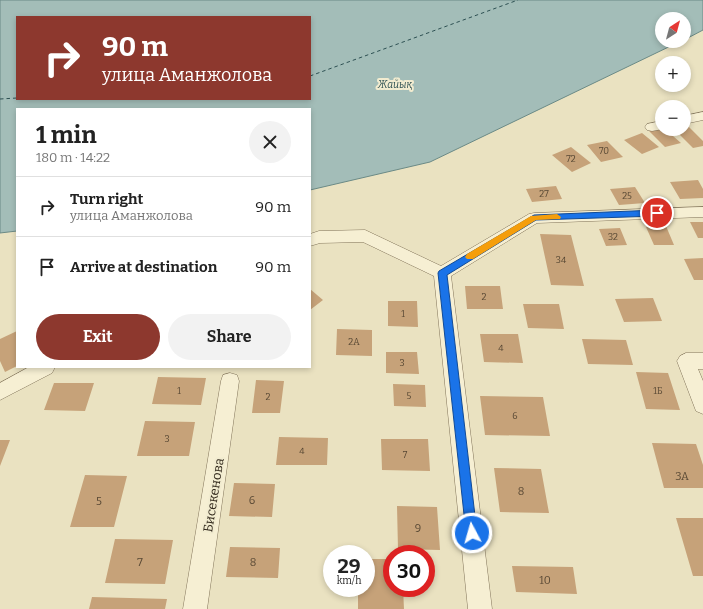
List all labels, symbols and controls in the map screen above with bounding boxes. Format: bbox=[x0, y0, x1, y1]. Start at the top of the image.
north arrow bbox=[655, 12, 691, 48]
map controls bbox=[655, 12, 691, 136]
text: 90 m bbox=[102, 30, 168, 63]
icon: right bbox=[36, 32, 88, 84]
button: + bbox=[655, 56, 691, 92]
text: улица Аманжолова bbox=[102, 64, 272, 86]
water label: Жайық bbox=[377, 79, 413, 91]
button: − bbox=[655, 100, 691, 136]
text: 1 min bbox=[36, 121, 97, 149]
button: close bbox=[249, 121, 291, 163]
house number: 70 bbox=[599, 146, 609, 156]
text: 180 m · 14:22 bbox=[36, 150, 110, 165]
house number: 72 bbox=[566, 154, 576, 164]
house number: 27 bbox=[539, 189, 549, 199]
text: Turn right bbox=[70, 190, 143, 208]
house number: 25 bbox=[622, 191, 632, 201]
icon: right bbox=[36, 196, 58, 218]
pin bbox=[640, 196, 674, 230]
text: 90 m bbox=[255, 198, 291, 216]
icon: arrive bbox=[646, 202, 668, 224]
text: улица Аманжолова bbox=[70, 208, 193, 223]
house number: 32 bbox=[608, 232, 618, 242]
house number: 34 bbox=[556, 255, 567, 265]
icon: arrive bbox=[36, 256, 58, 278]
text: Arrive at destination bbox=[70, 258, 217, 276]
text: 90 m bbox=[255, 258, 291, 276]
house number: 2 bbox=[482, 292, 487, 302]
house number: 1 bbox=[401, 309, 405, 319]
button: Exit bbox=[36, 314, 160, 360]
button: Share bbox=[168, 314, 291, 360]
house number: 2А bbox=[348, 337, 360, 347]
house number: 4 bbox=[498, 343, 504, 353]
house number: 3 bbox=[399, 358, 405, 368]
house number: 1 bbox=[177, 386, 181, 396]
house number: 1Б bbox=[653, 386, 663, 396]
house number: 5 bbox=[407, 391, 412, 401]
house number: 2 bbox=[266, 392, 271, 402]
house number: 6 bbox=[512, 411, 518, 421]
house number: 3 bbox=[164, 434, 170, 444]
house number: 4 bbox=[299, 446, 305, 456]
house number: 7 bbox=[403, 450, 408, 460]
street label: Бисекенова bbox=[200, 457, 227, 533]
house number: 3А bbox=[675, 470, 689, 483]
house number: 8 bbox=[518, 485, 524, 498]
house number: 6 bbox=[249, 494, 255, 507]
house number: 5 bbox=[96, 495, 102, 508]
position arrow bbox=[451, 512, 493, 554]
house number: 9 bbox=[415, 522, 421, 535]
speed limit sign: 30 bbox=[383, 545, 435, 597]
text: 29 bbox=[337, 554, 361, 578]
house number: 7 bbox=[137, 556, 143, 569]
house number: 8 bbox=[250, 556, 256, 569]
house number: 10 bbox=[539, 574, 551, 587]
text: km/h bbox=[337, 575, 361, 587]

